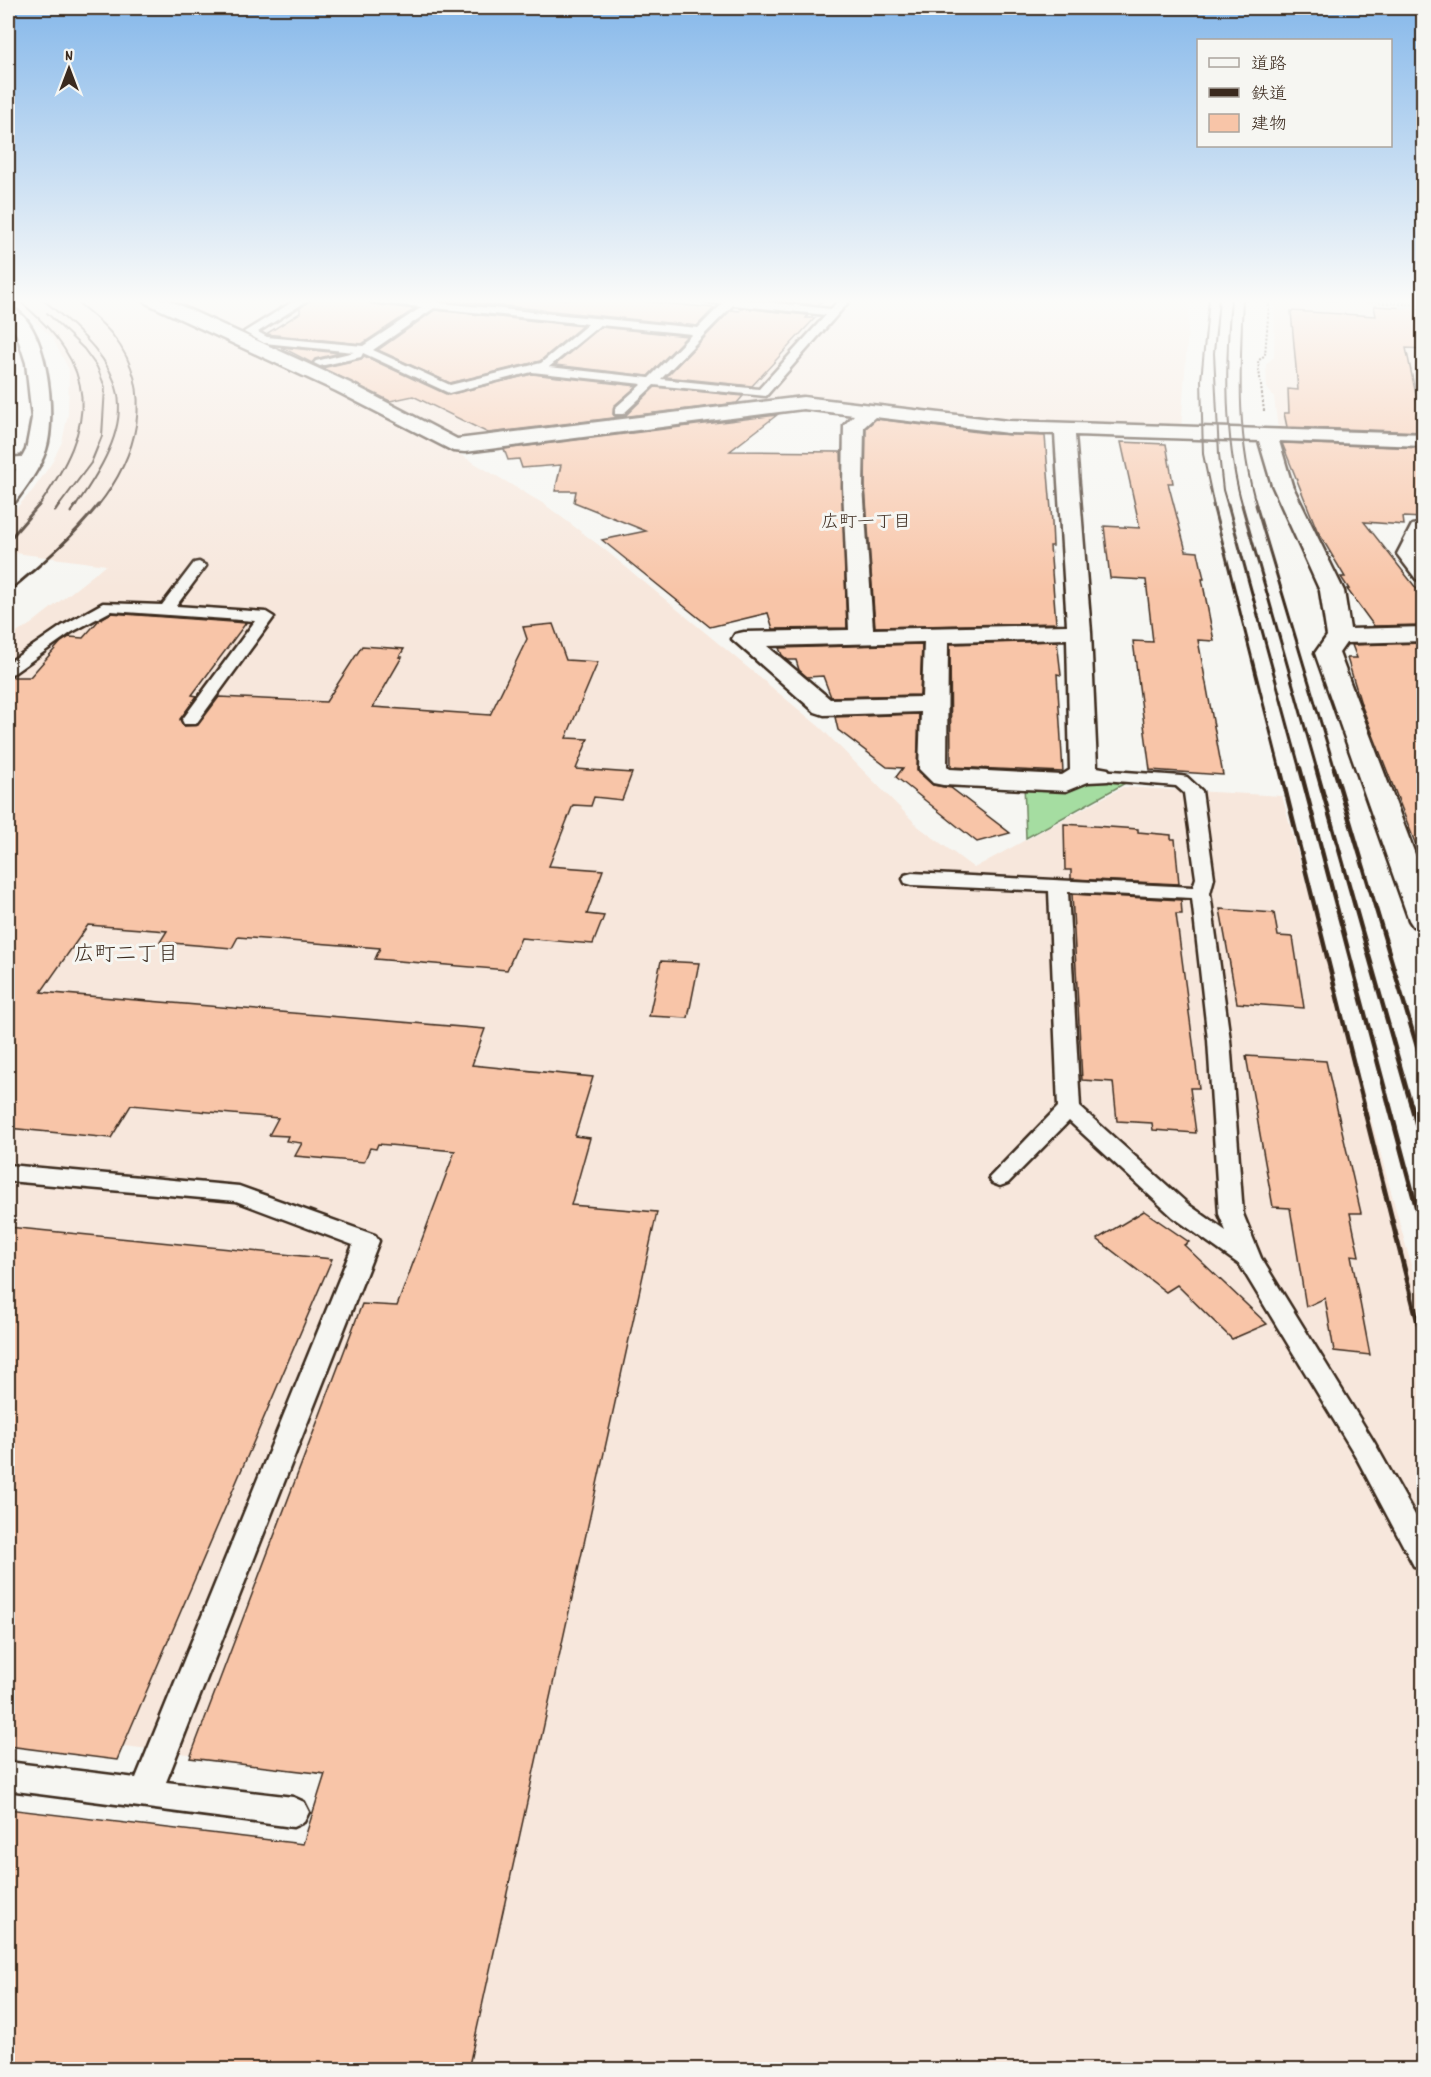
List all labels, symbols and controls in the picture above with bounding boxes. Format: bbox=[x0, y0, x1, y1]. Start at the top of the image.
north arrow bbox=[39, 39, 99, 99]
legend bbox=[1197, 39, 1392, 147]
text: N bbox=[65, 45, 73, 68]
text: 道路 bbox=[1251, 53, 1287, 78]
text: 鉄道 bbox=[1251, 83, 1287, 108]
text: 建物 bbox=[1251, 113, 1287, 138]
district label: 広町一丁目 bbox=[821, 511, 911, 536]
district label: 広町二丁目 bbox=[74, 941, 179, 971]

